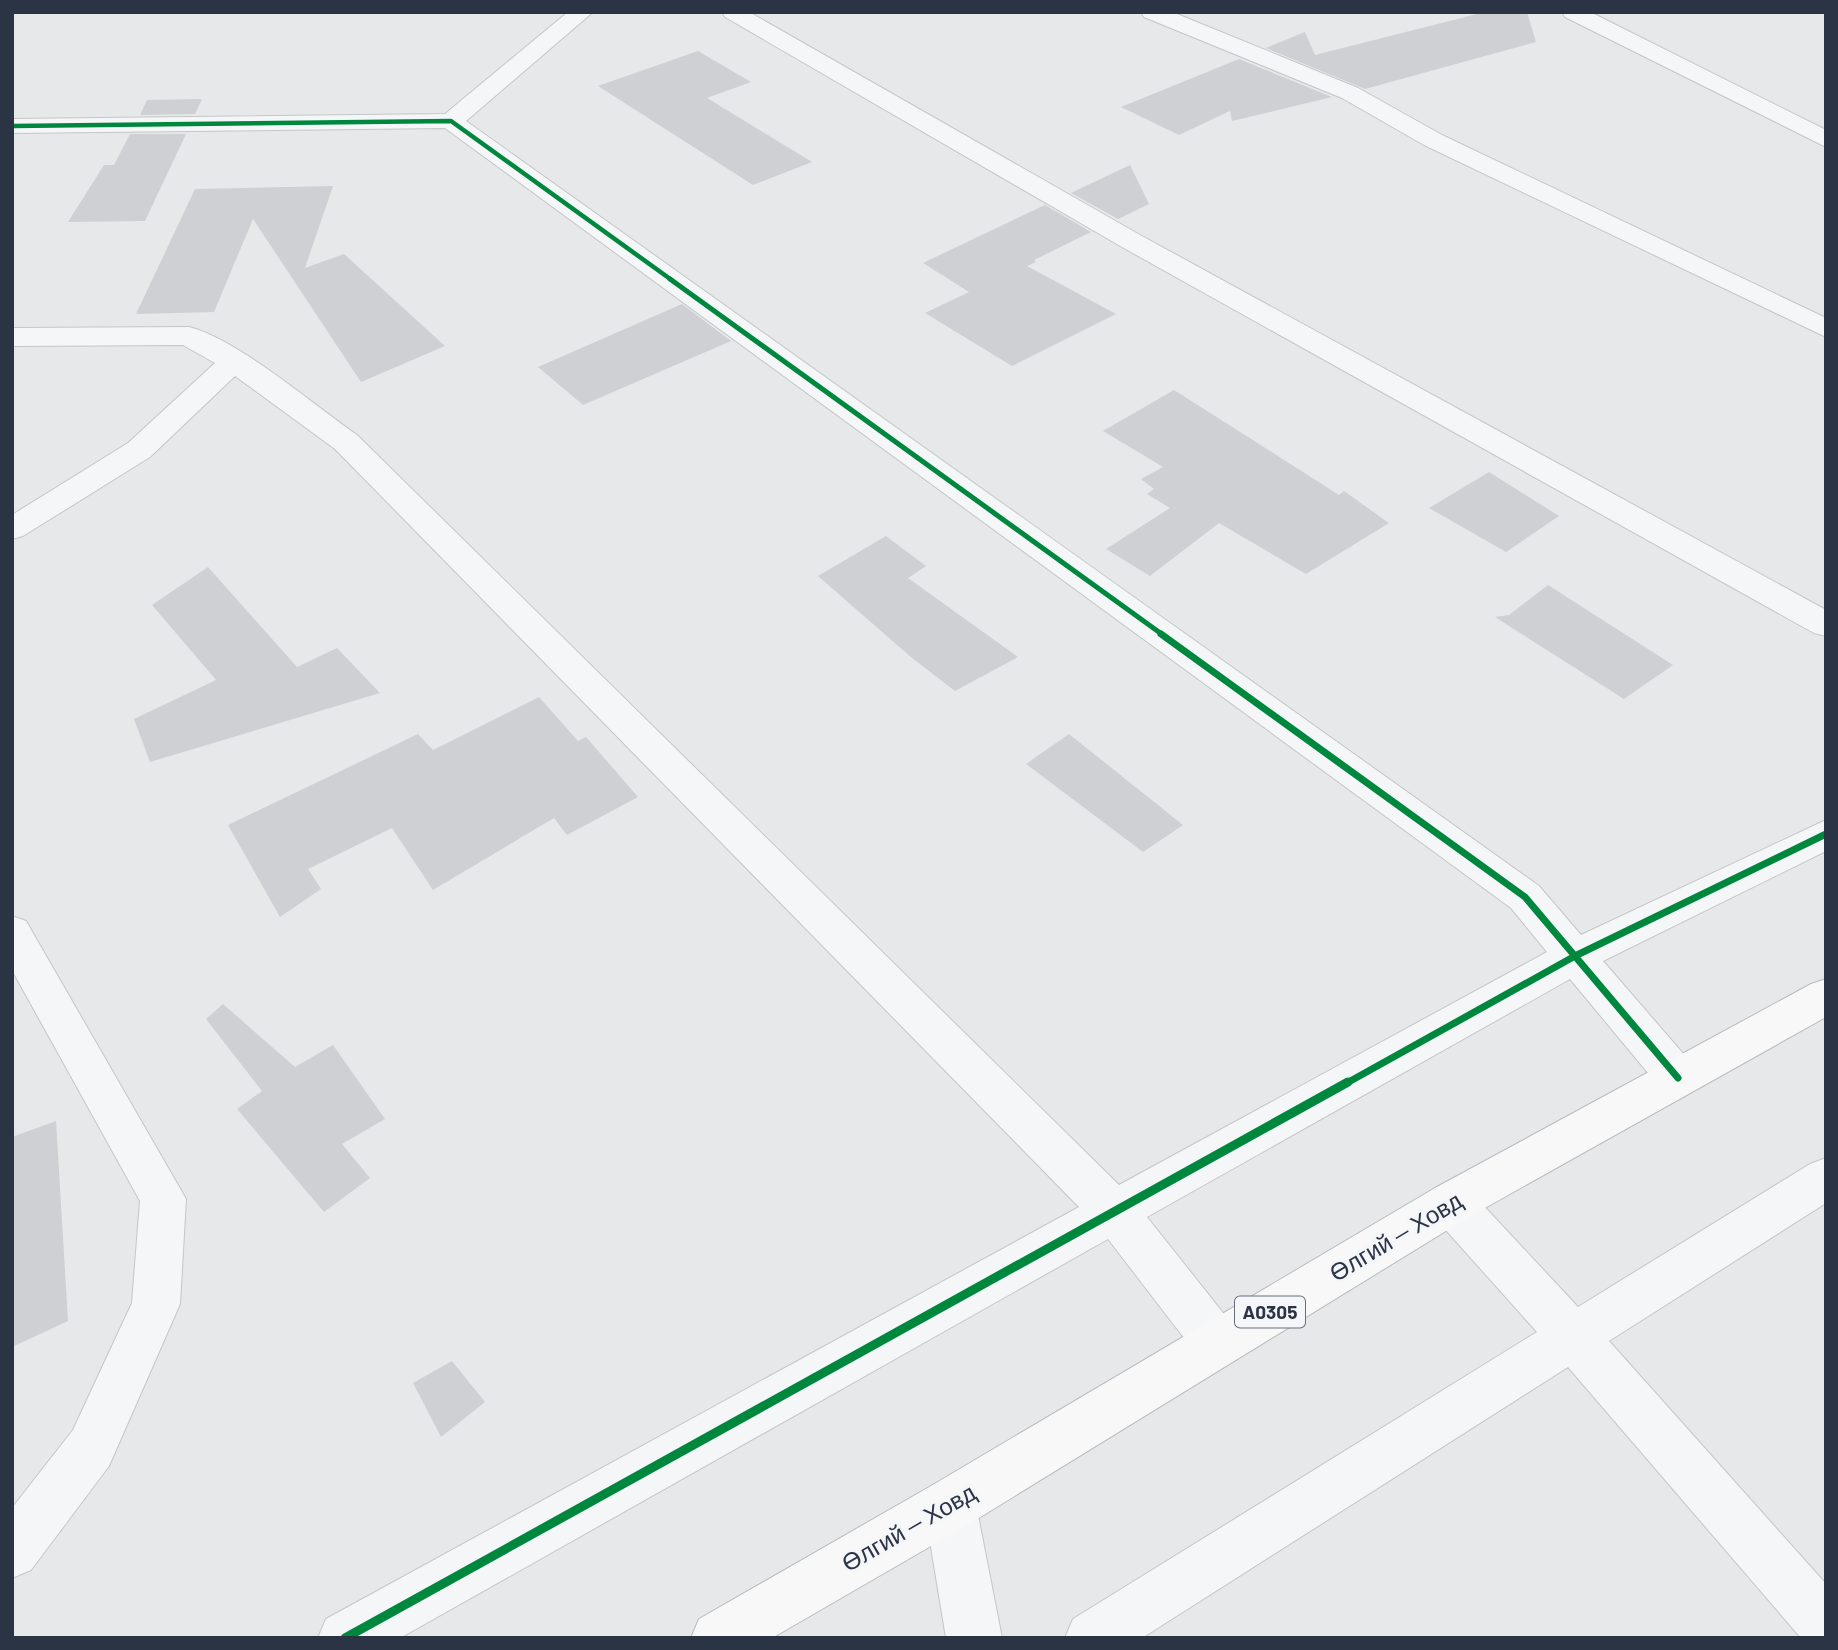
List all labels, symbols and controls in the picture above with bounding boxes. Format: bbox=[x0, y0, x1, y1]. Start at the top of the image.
street label: Өлгий — Ховд bbox=[1324, 1185, 1467, 1287]
road number: A0305 bbox=[1235, 1296, 1305, 1328]
street label: Өлгий — Ховд bbox=[836, 1477, 980, 1577]

